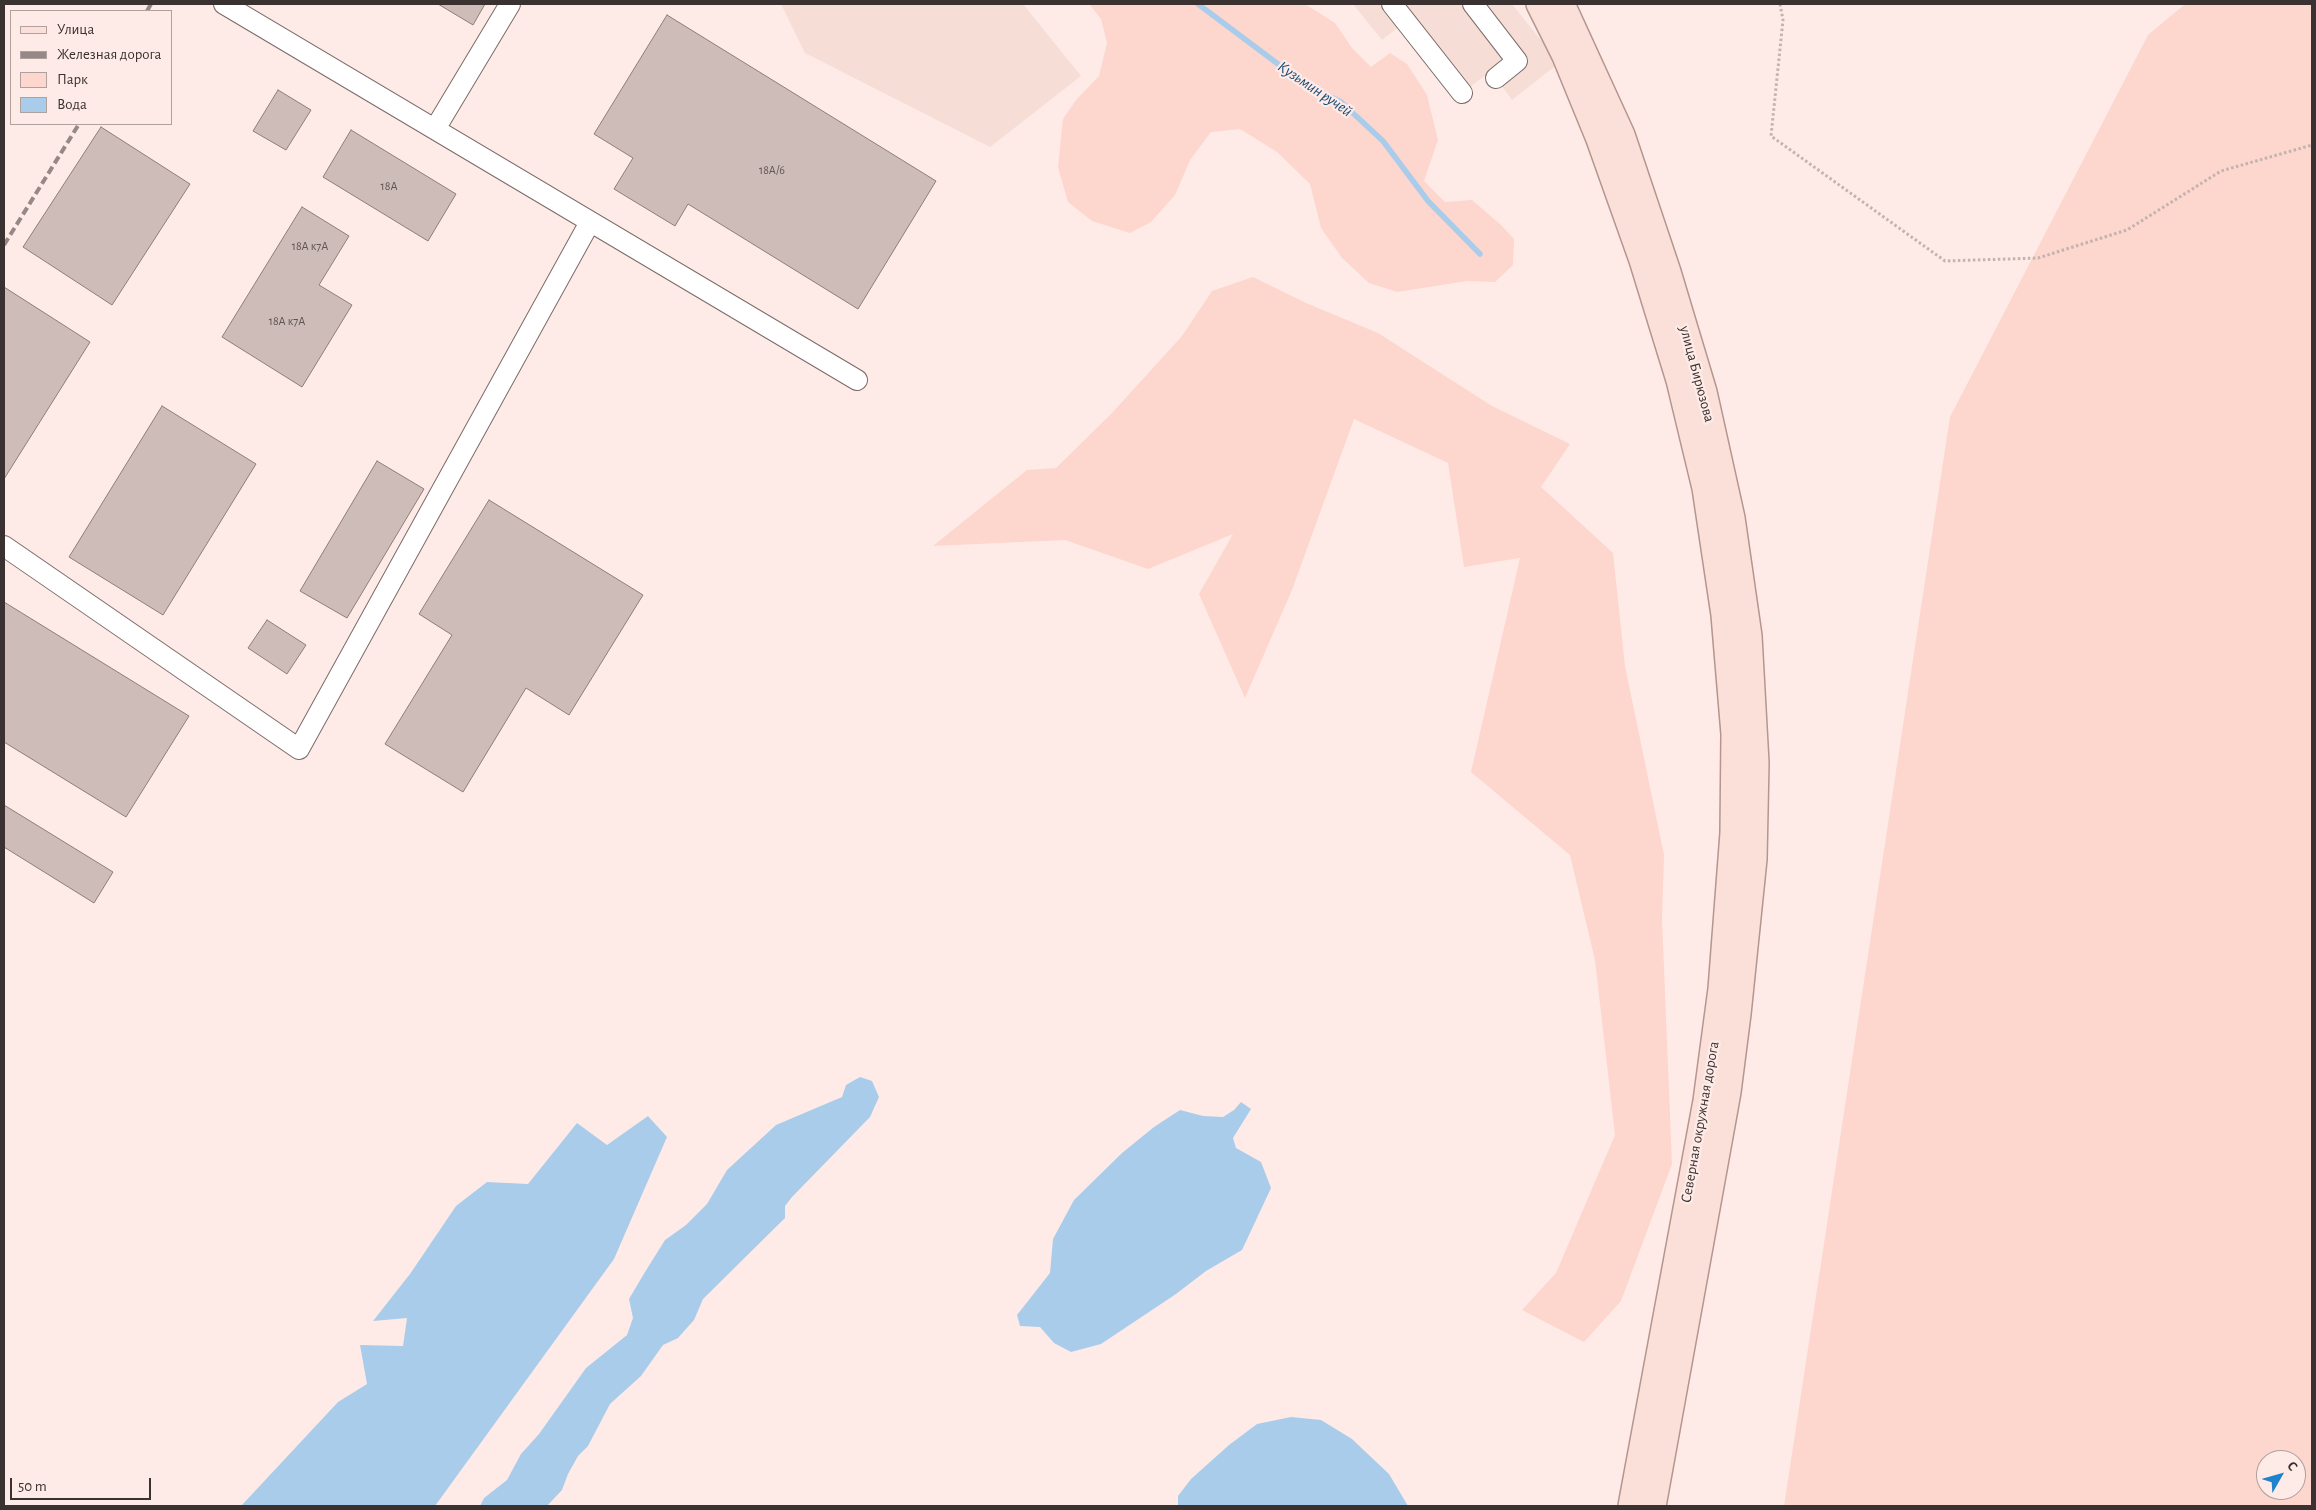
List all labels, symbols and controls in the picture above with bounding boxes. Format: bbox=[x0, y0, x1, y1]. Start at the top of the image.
legend bbox=[10, 10, 172, 125]
text: Улица bbox=[57, 22, 94, 37]
text: Железная дорога bbox=[57, 47, 161, 62]
water label: Кузьмин ручей bbox=[1274, 57, 1356, 121]
text: Парк bbox=[57, 72, 88, 87]
text: Вода bbox=[57, 97, 87, 112]
house number: 18А/6 bbox=[759, 163, 785, 177]
house number: 18А bbox=[381, 179, 397, 193]
house number: 18А к7А bbox=[292, 239, 328, 253]
house number: 18А к7А bbox=[269, 314, 305, 328]
street label: улица Бирюзова bbox=[1675, 324, 1719, 424]
street label: Северная окружная дорога bbox=[1677, 1040, 1723, 1204]
north arrow bbox=[2256, 1450, 2306, 1500]
text: С bbox=[2284, 1459, 2300, 1474]
scale bar bbox=[12, 1468, 154, 1500]
text: 50 m bbox=[18, 1479, 47, 1494]

